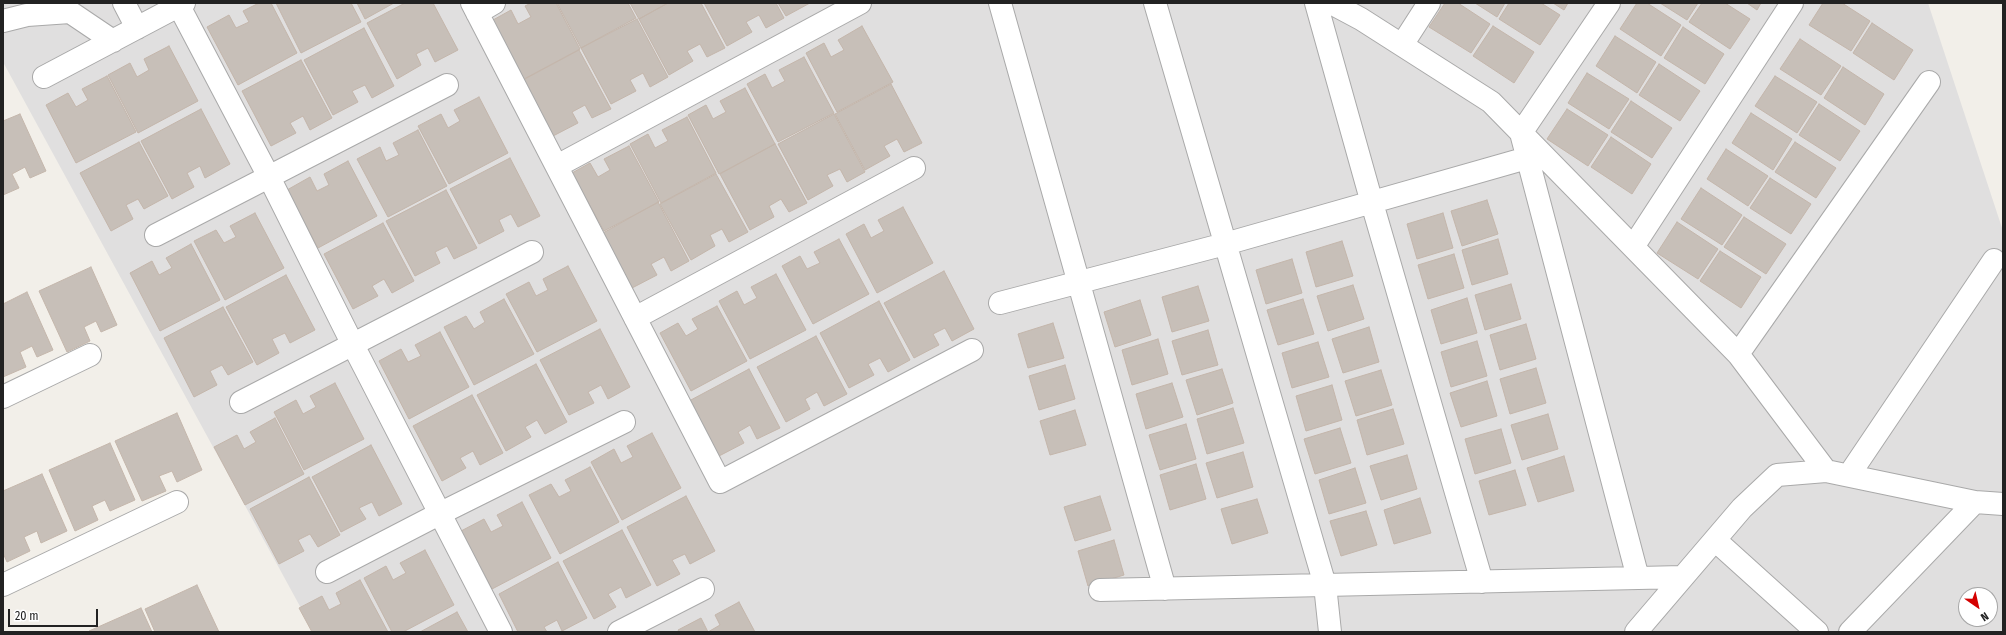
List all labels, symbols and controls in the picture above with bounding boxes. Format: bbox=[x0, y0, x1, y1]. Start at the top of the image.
north arrow bbox=[1958, 587, 1998, 627]
scale bar bbox=[10, 601, 100, 627]
text: 20 m bbox=[15, 609, 39, 623]
text: N bbox=[1978, 609, 1991, 624]

